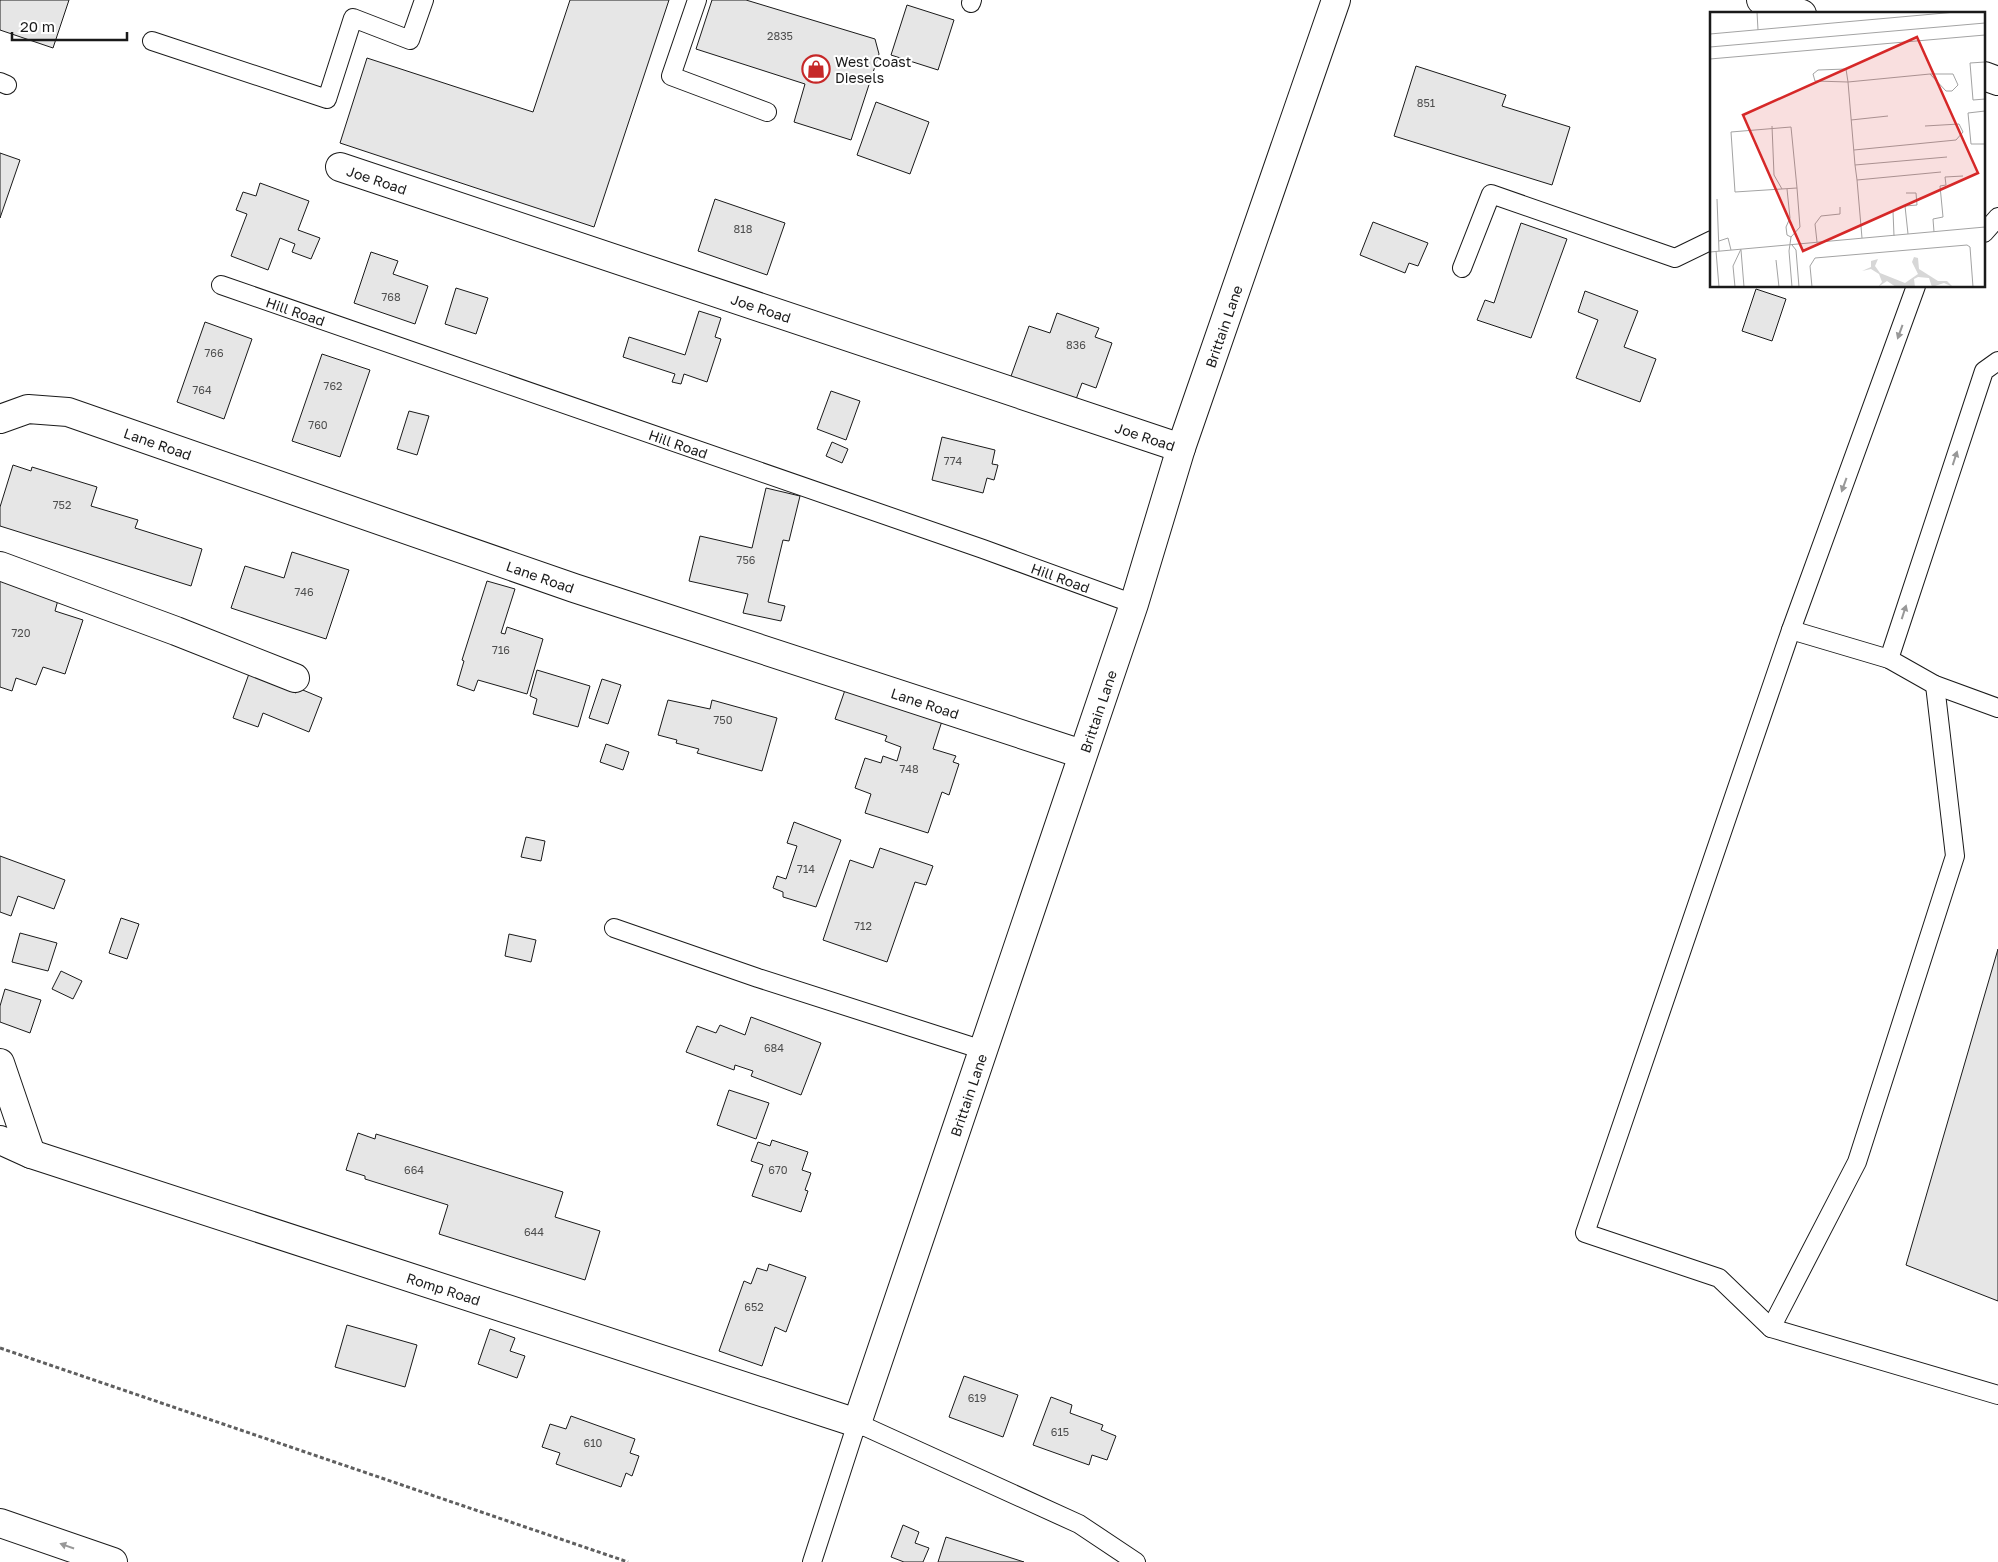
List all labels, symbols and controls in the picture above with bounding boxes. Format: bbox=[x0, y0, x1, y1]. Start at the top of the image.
scale bar bbox=[12, 10, 128, 42]
inset map bbox=[1710, 12, 1986, 288]
text: 20 m bbox=[20, 17, 55, 35]
house number: 2835 bbox=[767, 29, 793, 42]
place label: West Coast Diesels bbox=[835, 53, 911, 86]
shop icon: West Coast Diesels bbox=[801, 54, 831, 84]
house number: 851 bbox=[1417, 96, 1435, 109]
street label: Joe Road bbox=[345, 161, 409, 197]
house number: 818 bbox=[734, 222, 753, 235]
street label: Brittain Lane bbox=[1201, 283, 1245, 370]
house number: 768 bbox=[381, 290, 401, 303]
street label: Joe Road bbox=[729, 290, 793, 326]
street label: Hill Road bbox=[264, 293, 327, 329]
one-way arrow bbox=[1896, 325, 1904, 340]
house number: 836 bbox=[1066, 338, 1086, 351]
house number: 766 bbox=[204, 346, 224, 359]
house number: 762 bbox=[324, 379, 342, 392]
house number: 764 bbox=[192, 383, 212, 396]
house number: 760 bbox=[308, 418, 328, 431]
street label: Joe Road bbox=[1113, 418, 1177, 454]
street label: Lane Road bbox=[122, 424, 194, 463]
street label: Hill Road bbox=[647, 425, 710, 461]
one-way arrow bbox=[1951, 450, 1959, 465]
house number: 774 bbox=[944, 454, 962, 467]
one-way arrow bbox=[1840, 477, 1847, 492]
house number: 752 bbox=[53, 498, 71, 511]
house number: 756 bbox=[737, 553, 756, 566]
street label: Lane Road bbox=[504, 557, 577, 596]
street label: Hill Road bbox=[1029, 559, 1092, 596]
house number: 746 bbox=[294, 585, 314, 598]
one-way arrow bbox=[1901, 605, 1908, 620]
house number: 720 bbox=[11, 626, 31, 639]
house number: 716 bbox=[492, 643, 510, 656]
street label: Brittain Lane bbox=[1076, 668, 1120, 755]
street label: Lane Road bbox=[889, 684, 961, 722]
house number: 750 bbox=[713, 713, 733, 726]
house number: 748 bbox=[899, 762, 919, 775]
house number: 714 bbox=[797, 862, 815, 875]
house number: 712 bbox=[854, 919, 872, 932]
house number: 684 bbox=[764, 1041, 784, 1054]
street label: Brittain Lane bbox=[946, 1051, 990, 1139]
house number: 664 bbox=[404, 1163, 424, 1176]
house number: 670 bbox=[768, 1163, 788, 1176]
house number: 644 bbox=[524, 1225, 544, 1238]
street label: Romp Road bbox=[405, 1268, 483, 1308]
house number: 652 bbox=[744, 1300, 764, 1313]
house number: 619 bbox=[968, 1391, 986, 1404]
house number: 615 bbox=[1051, 1425, 1069, 1438]
house number: 610 bbox=[584, 1436, 603, 1449]
one-way arrow bbox=[59, 1542, 74, 1550]

